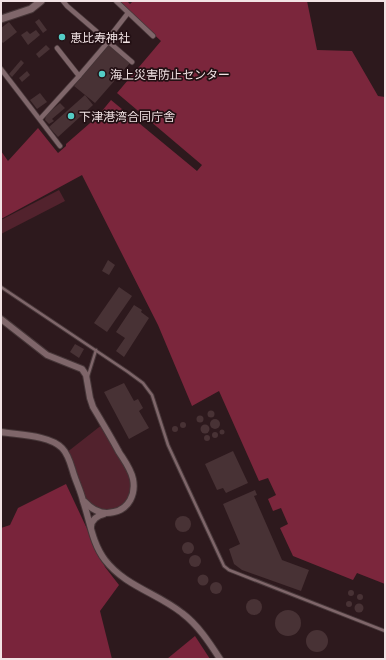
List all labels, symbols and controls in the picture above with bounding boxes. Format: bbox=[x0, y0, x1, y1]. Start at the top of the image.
place label: 恵比寿神社 bbox=[70, 29, 130, 46]
marker: 恵比寿神社 bbox=[57, 32, 67, 42]
place label: 海上災害防止センター bbox=[110, 66, 230, 83]
marker: 海上災害防止センター bbox=[97, 69, 107, 79]
place label: 下津港湾合同庁舎 bbox=[79, 108, 175, 125]
marker: 下津港湾合同庁舎 bbox=[66, 111, 76, 121]

